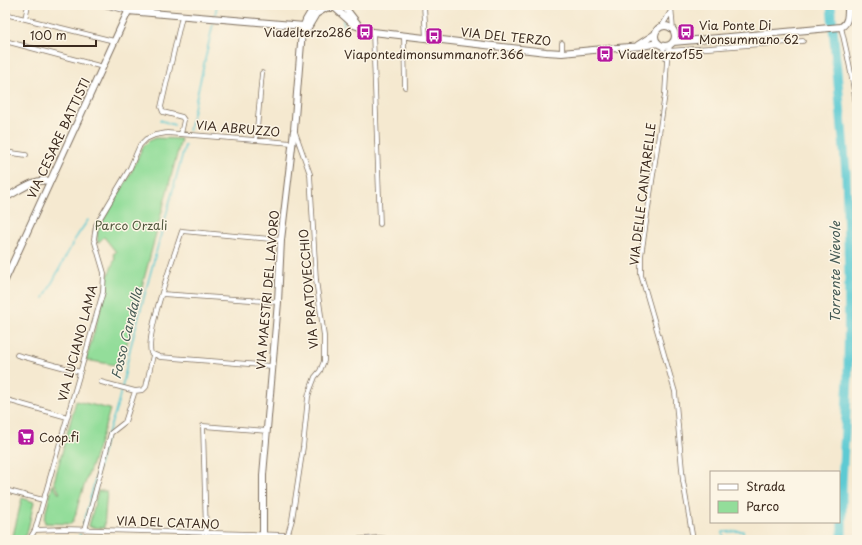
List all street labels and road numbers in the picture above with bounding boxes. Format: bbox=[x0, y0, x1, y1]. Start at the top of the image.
street label: VIA DEL TERZO bbox=[460, 22, 552, 50]
street label: VIA CESARE BATTISTI bbox=[22, 75, 94, 201]
street label: VIA ABRUZZO bbox=[195, 115, 281, 141]
street label: VIA DELLE CANTARELLE bbox=[624, 122, 660, 266]
street label: VIA MAESTRI DEL LAVORO bbox=[251, 209, 283, 371]
street label: VIA PRATOVECCHIO bbox=[294, 228, 322, 350]
street label: VIA LUCIANO LAMA bbox=[53, 283, 101, 403]
street label: VIA DEL CATANO bbox=[116, 511, 220, 533]

